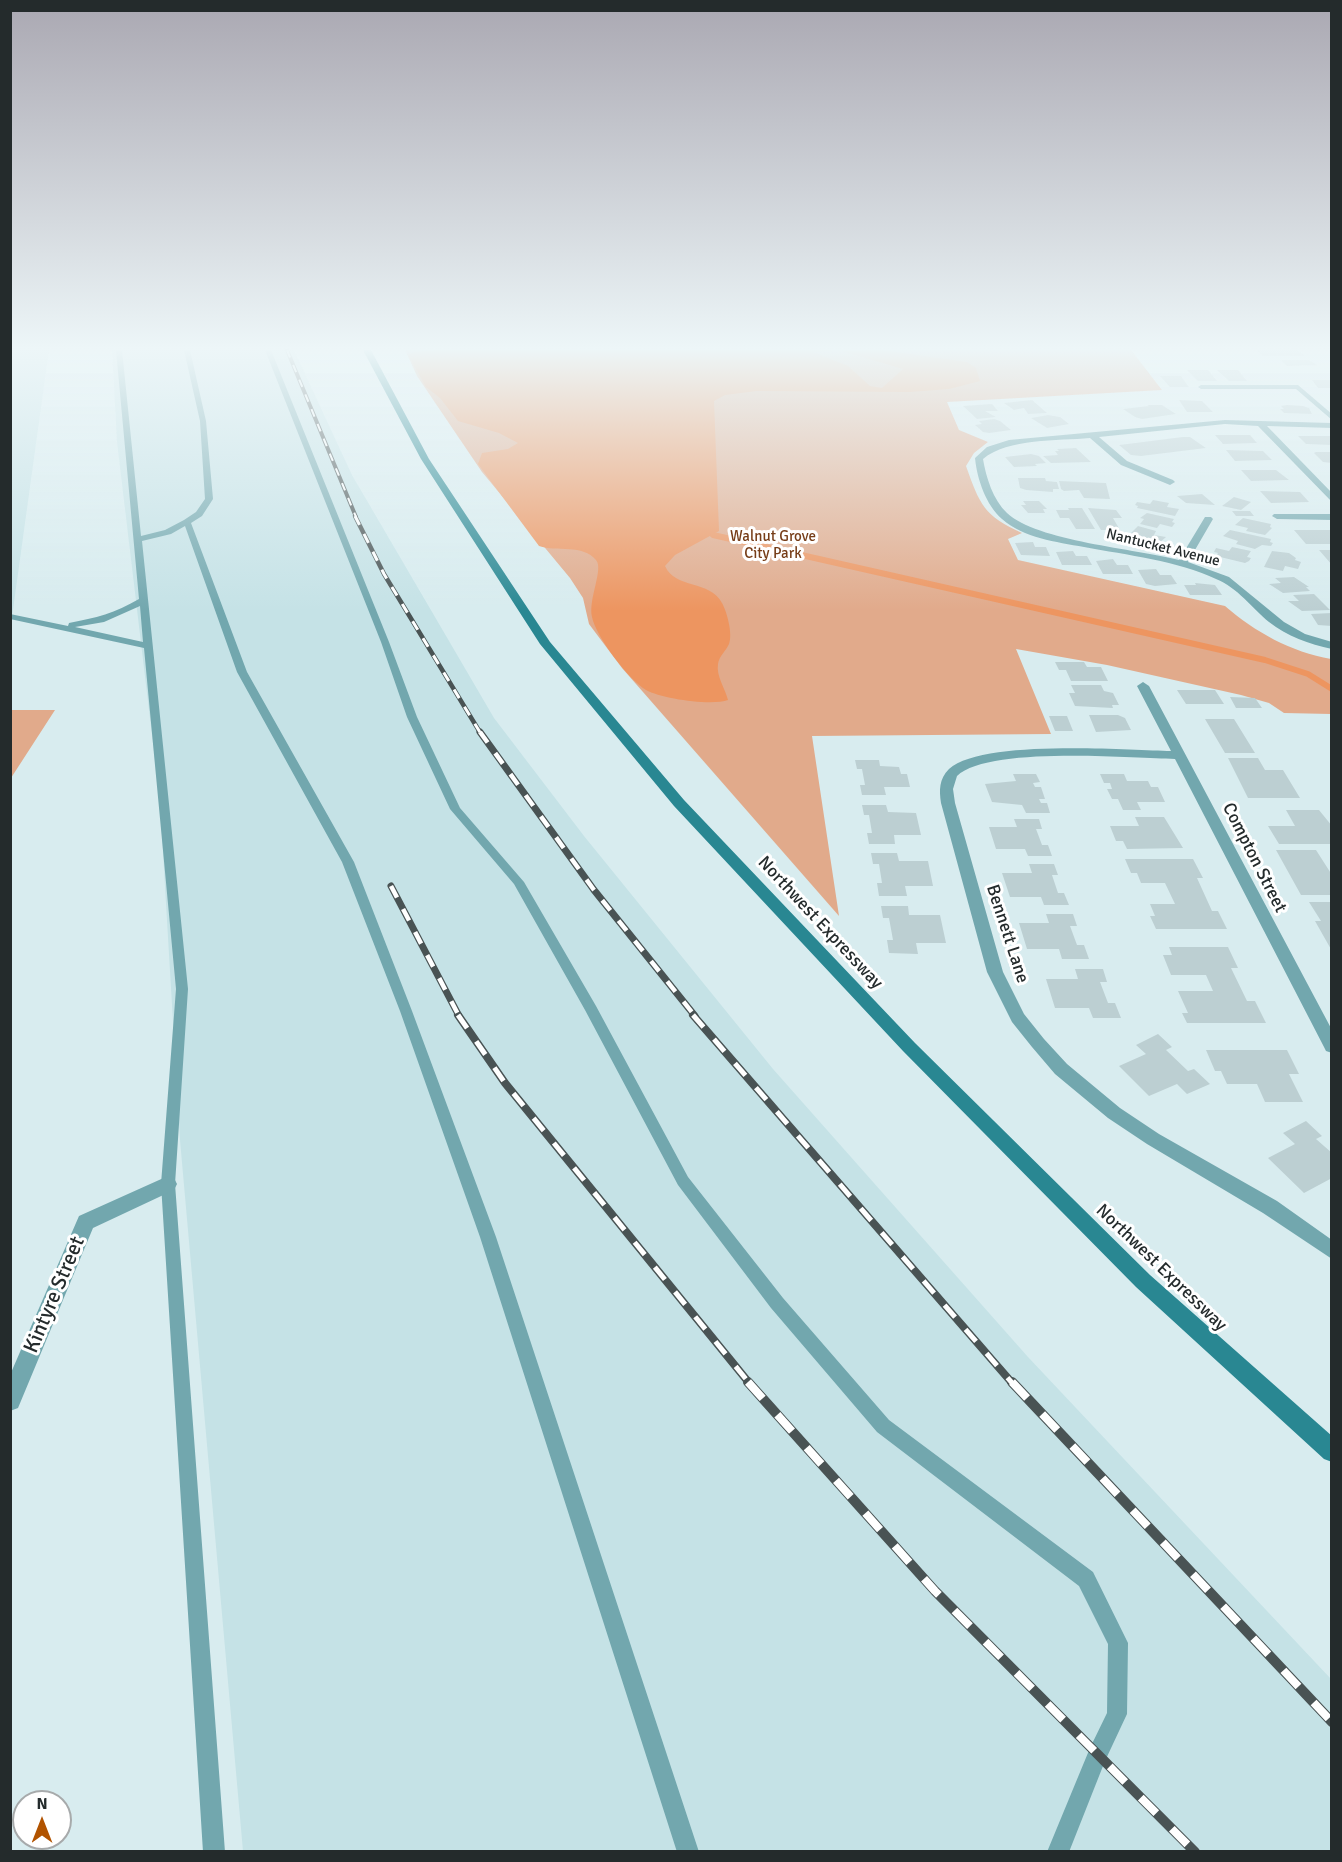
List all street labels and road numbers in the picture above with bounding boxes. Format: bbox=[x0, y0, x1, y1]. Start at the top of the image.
street label: Nantucket Avenue bbox=[1104, 525, 1222, 571]
street label: Compton Street bbox=[1217, 800, 1291, 916]
street label: Northwest Expressway bbox=[753, 852, 887, 994]
street label: Bennett Lane bbox=[981, 882, 1033, 986]
street label: Northwest Expressway bbox=[1091, 1200, 1231, 1336]
street label: Kintyre Street bbox=[19, 1233, 91, 1357]

